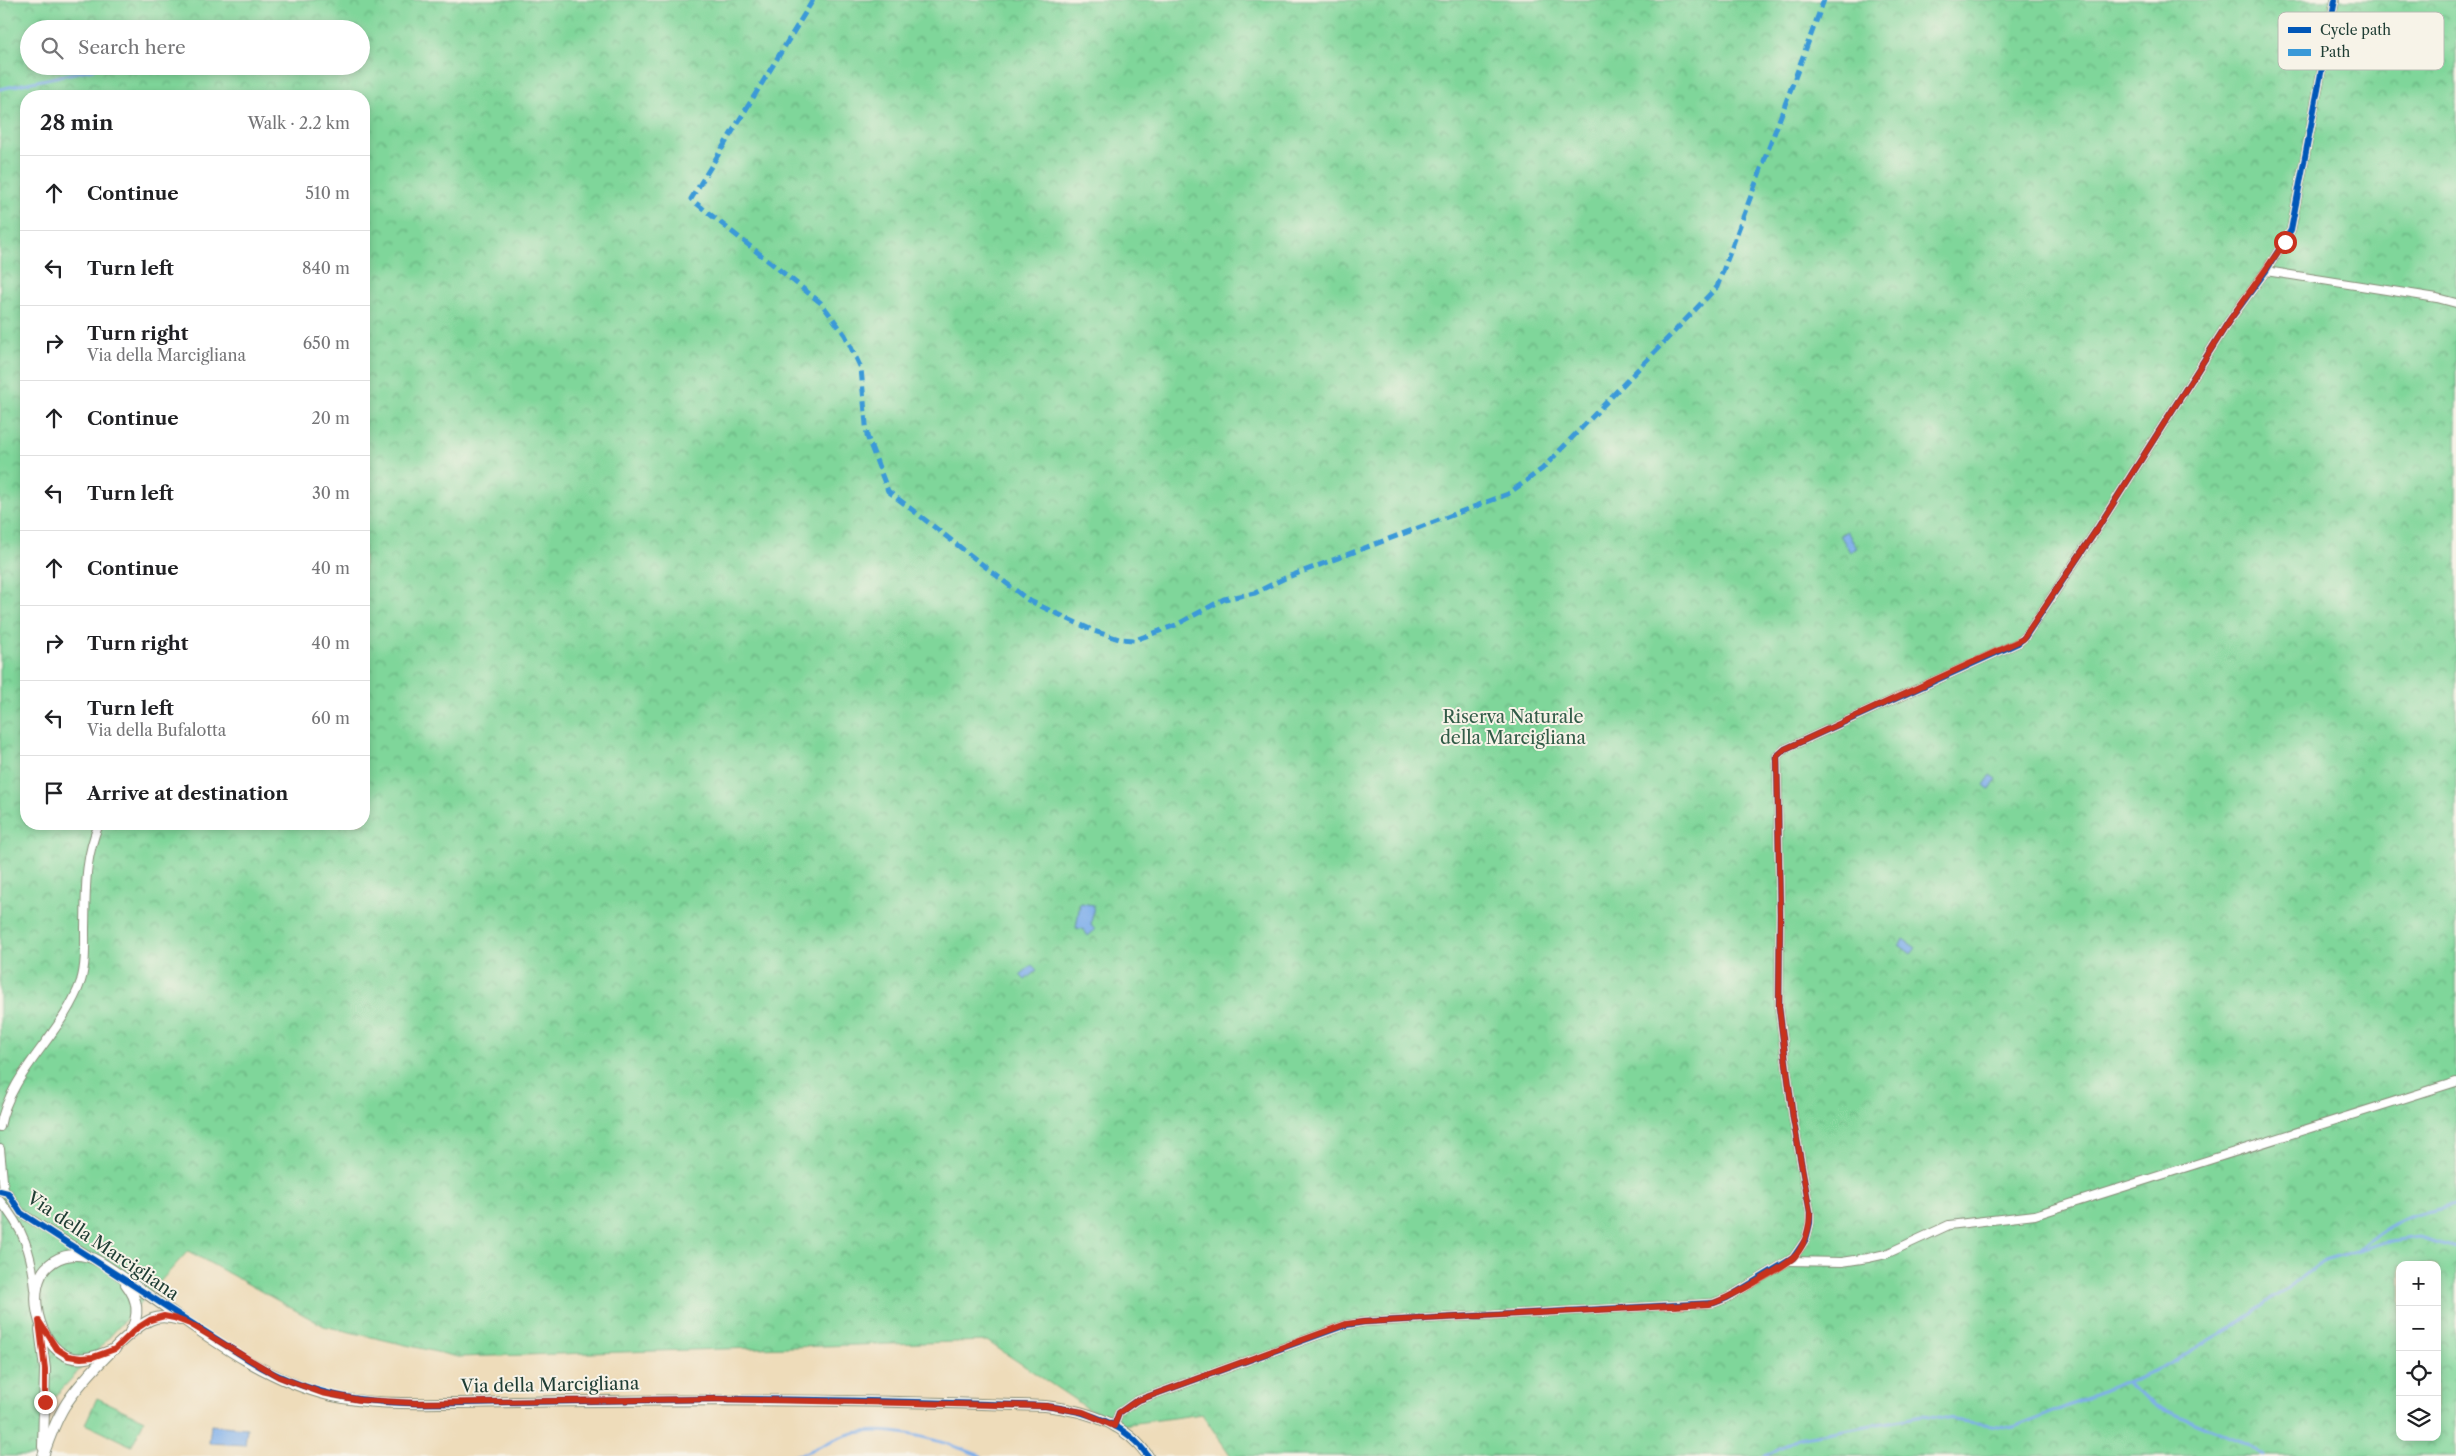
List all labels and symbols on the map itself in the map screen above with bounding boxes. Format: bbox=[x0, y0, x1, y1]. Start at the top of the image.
legend bbox=[2278, 12, 2444, 70]
text: Cycle path bbox=[2320, 21, 2391, 39]
text: Path bbox=[2320, 43, 2350, 61]
route start bbox=[2274, 231, 2297, 254]
park label: Riserva Naturale della Marcigliana bbox=[1440, 706, 1587, 749]
street label: Via della Marcigliana bbox=[22, 1186, 184, 1305]
street label: Via della Marcigliana bbox=[459, 1372, 640, 1398]
route end bbox=[34, 1391, 57, 1414]

